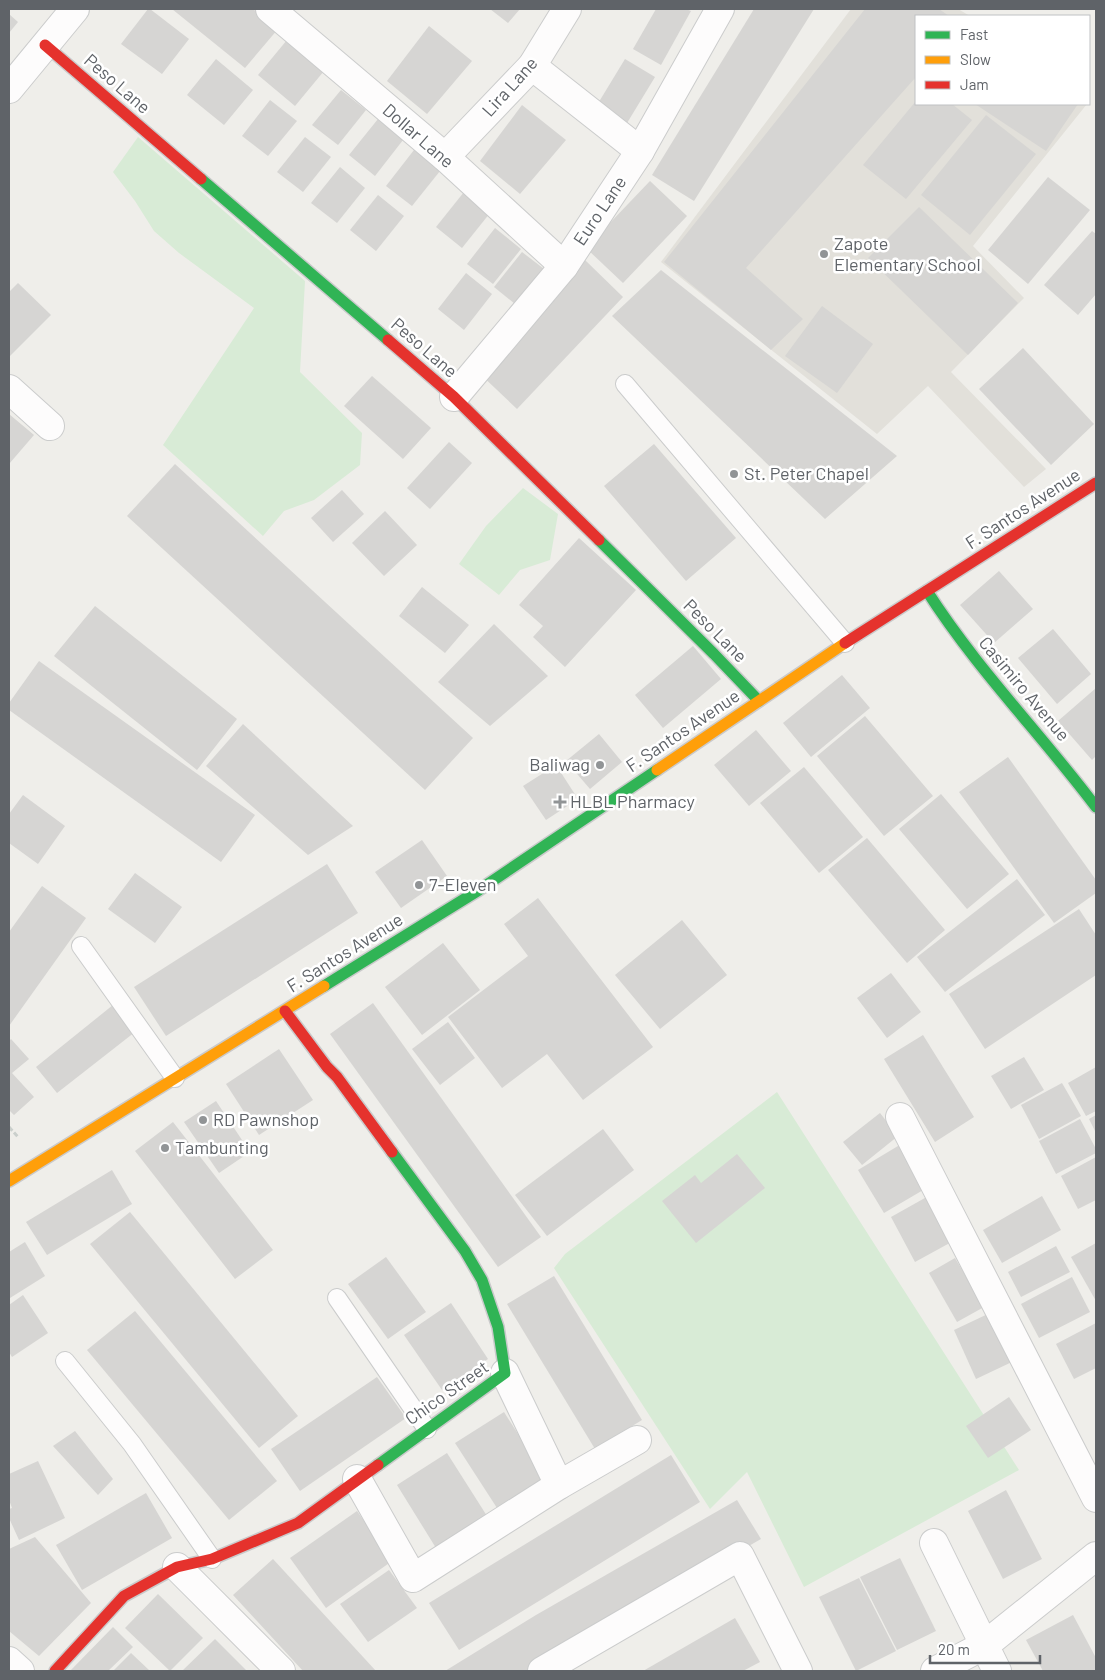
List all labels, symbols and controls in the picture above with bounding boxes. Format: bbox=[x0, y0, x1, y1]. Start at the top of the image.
legend bbox=[915, 15, 1090, 105]
text: Fast bbox=[960, 25, 988, 43]
street label: Peso Lane bbox=[80, 49, 155, 118]
text: Slow bbox=[960, 50, 991, 68]
street label: Lira Lane bbox=[477, 52, 542, 121]
text: Jam bbox=[960, 75, 989, 93]
street label: Dollar Lane bbox=[379, 98, 459, 172]
street label: Euro Lane bbox=[568, 172, 630, 249]
place label: Zapote Elementary School bbox=[834, 232, 981, 275]
marker: Zapote Elementary School bbox=[818, 248, 830, 260]
street label: Peso Lane bbox=[387, 313, 462, 382]
place label: St. Peter Chapel bbox=[744, 462, 869, 484]
street label: F. Santos Avenue bbox=[961, 463, 1084, 553]
marker: St. Peter Chapel bbox=[728, 468, 740, 480]
street label: Peso Lane bbox=[679, 594, 752, 667]
street label: Casimiro Avenue bbox=[975, 632, 1075, 745]
street label: F. Santos Avenue bbox=[621, 684, 744, 776]
place label: Baliwag bbox=[529, 753, 590, 775]
marker: Baliwag bbox=[594, 759, 606, 771]
place label: HLBL Pharmacy bbox=[570, 790, 695, 812]
marker: HLBL Pharmacy bbox=[554, 796, 566, 808]
place label: 7-Eleven bbox=[429, 873, 497, 895]
marker: 7-Eleven bbox=[413, 879, 425, 891]
street label: F. Santos Avenue bbox=[282, 908, 407, 997]
place label: RD Pawnshop bbox=[213, 1108, 319, 1130]
marker: RD Pawnshop bbox=[197, 1114, 209, 1126]
place label: Tambunting bbox=[175, 1136, 269, 1158]
marker: Tambunting bbox=[159, 1142, 171, 1154]
street label: Chico Street bbox=[400, 1355, 492, 1429]
scale bar bbox=[930, 1632, 1040, 1664]
text: 20 m bbox=[938, 1640, 970, 1658]

